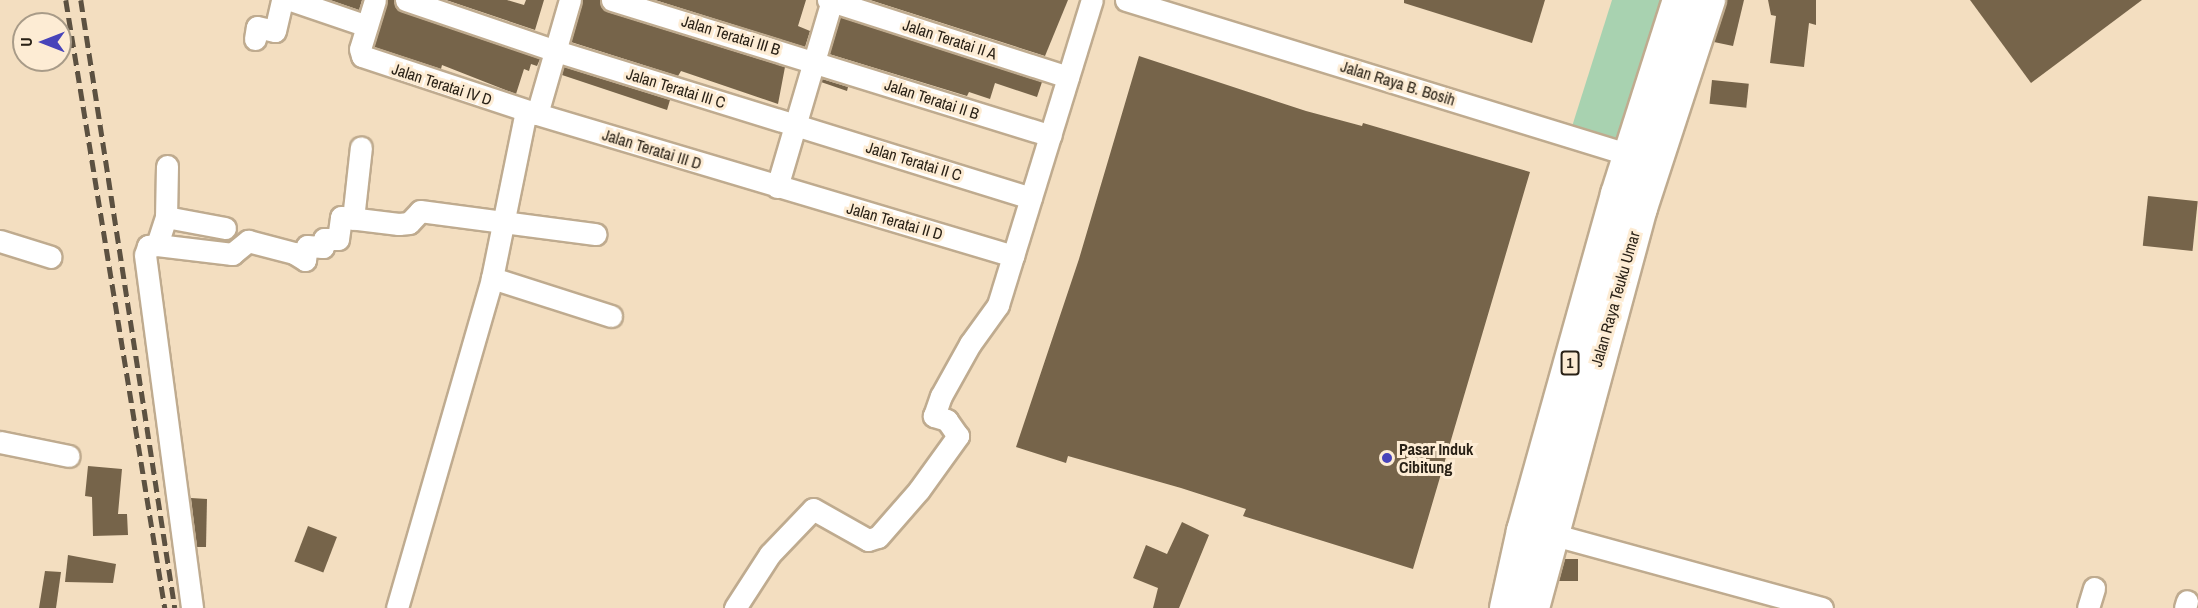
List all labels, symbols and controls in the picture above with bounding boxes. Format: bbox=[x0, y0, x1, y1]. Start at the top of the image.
street label: Jalan Teratai III B bbox=[679, 11, 783, 59]
north arrow bbox=[12, 12, 72, 72]
street label: Jalan Teratai II A bbox=[900, 15, 1000, 63]
text: U bbox=[15, 37, 37, 47]
street label: Jalan Raya B. Bosih bbox=[1338, 56, 1458, 110]
street label: Jalan Teratai IV D bbox=[389, 59, 495, 109]
street label: Jalan Teratai III C bbox=[624, 64, 728, 112]
street label: Jalan Teratai II B bbox=[882, 75, 982, 123]
street label: Jalan Teratai III D bbox=[600, 125, 704, 173]
street label: Jalan Teratai II C bbox=[864, 137, 964, 185]
street label: Jalan Teratai II D bbox=[845, 198, 945, 244]
street label: Jalan Raya Teuku Umar bbox=[1586, 229, 1644, 369]
road number: 1 bbox=[1560, 351, 1580, 375]
place label: Pasar Induk Cibitung bbox=[1399, 439, 1473, 477]
marker: Pasar Induk Cibitung bbox=[1380, 451, 1394, 465]

